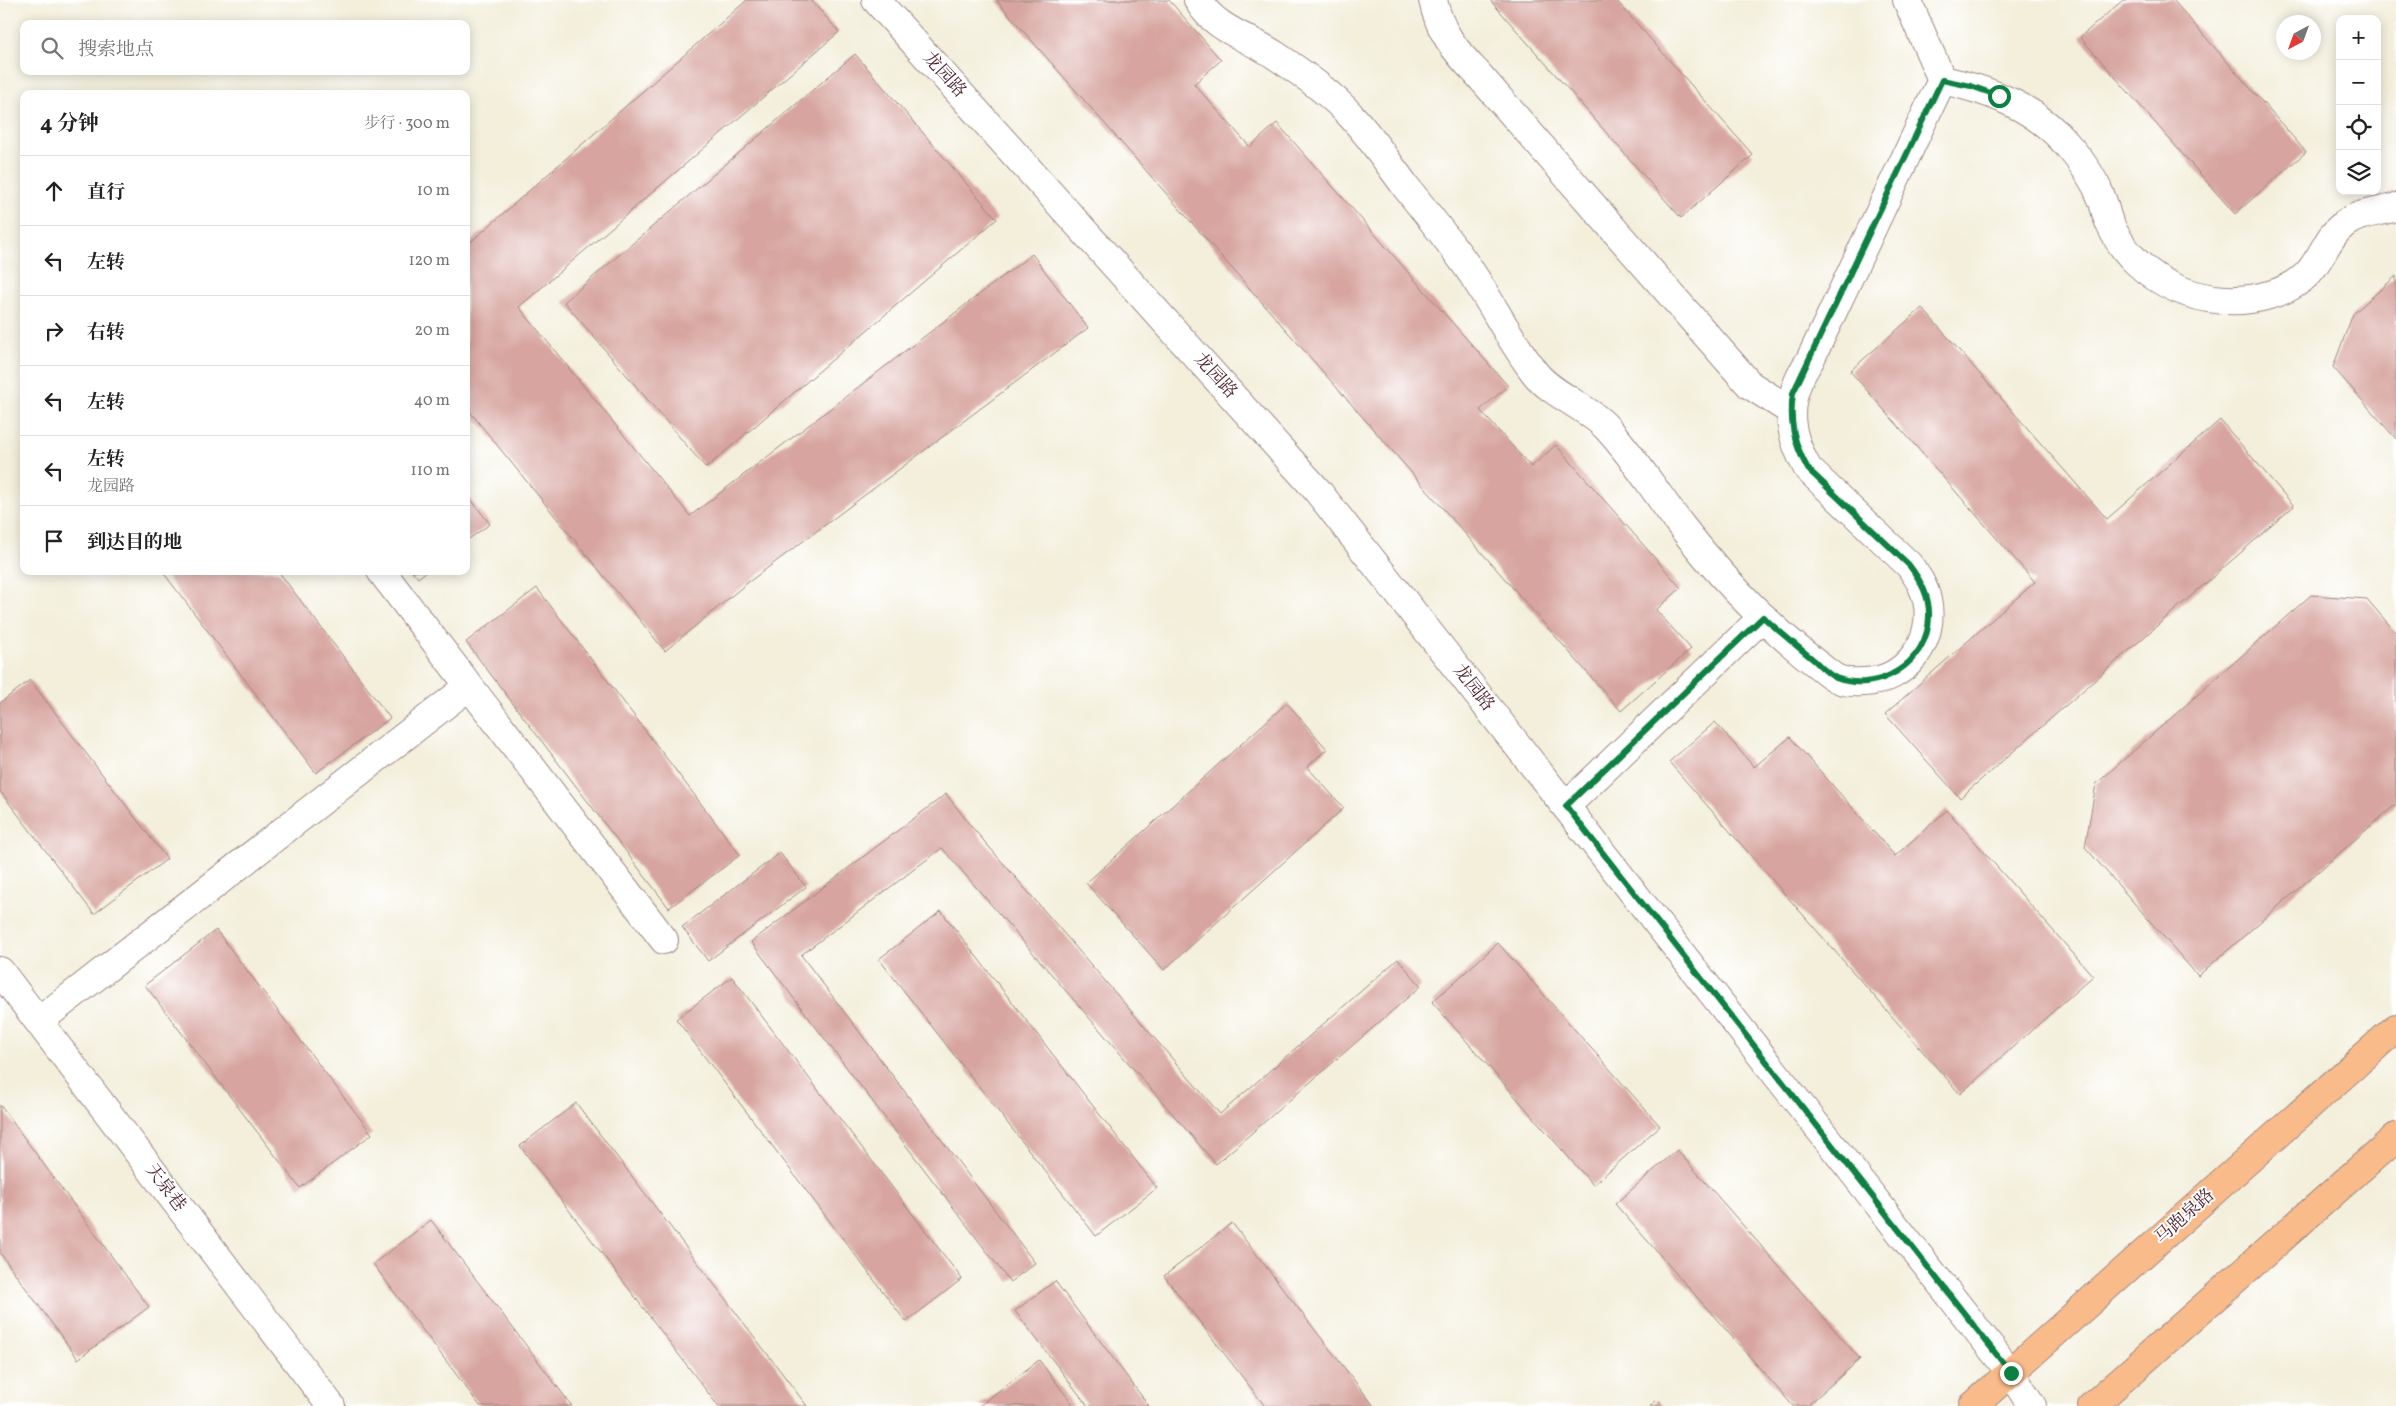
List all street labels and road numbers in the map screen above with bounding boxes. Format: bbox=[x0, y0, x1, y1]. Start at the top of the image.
street label: 龙园路 bbox=[917, 47, 971, 103]
street label: 龙园路 bbox=[1188, 348, 1242, 404]
street label: 龙园路 bbox=[1447, 659, 1499, 717]
street label: 天泉巷 bbox=[139, 1159, 191, 1217]
street label: 马跑泉路 bbox=[2150, 1184, 2220, 1250]

